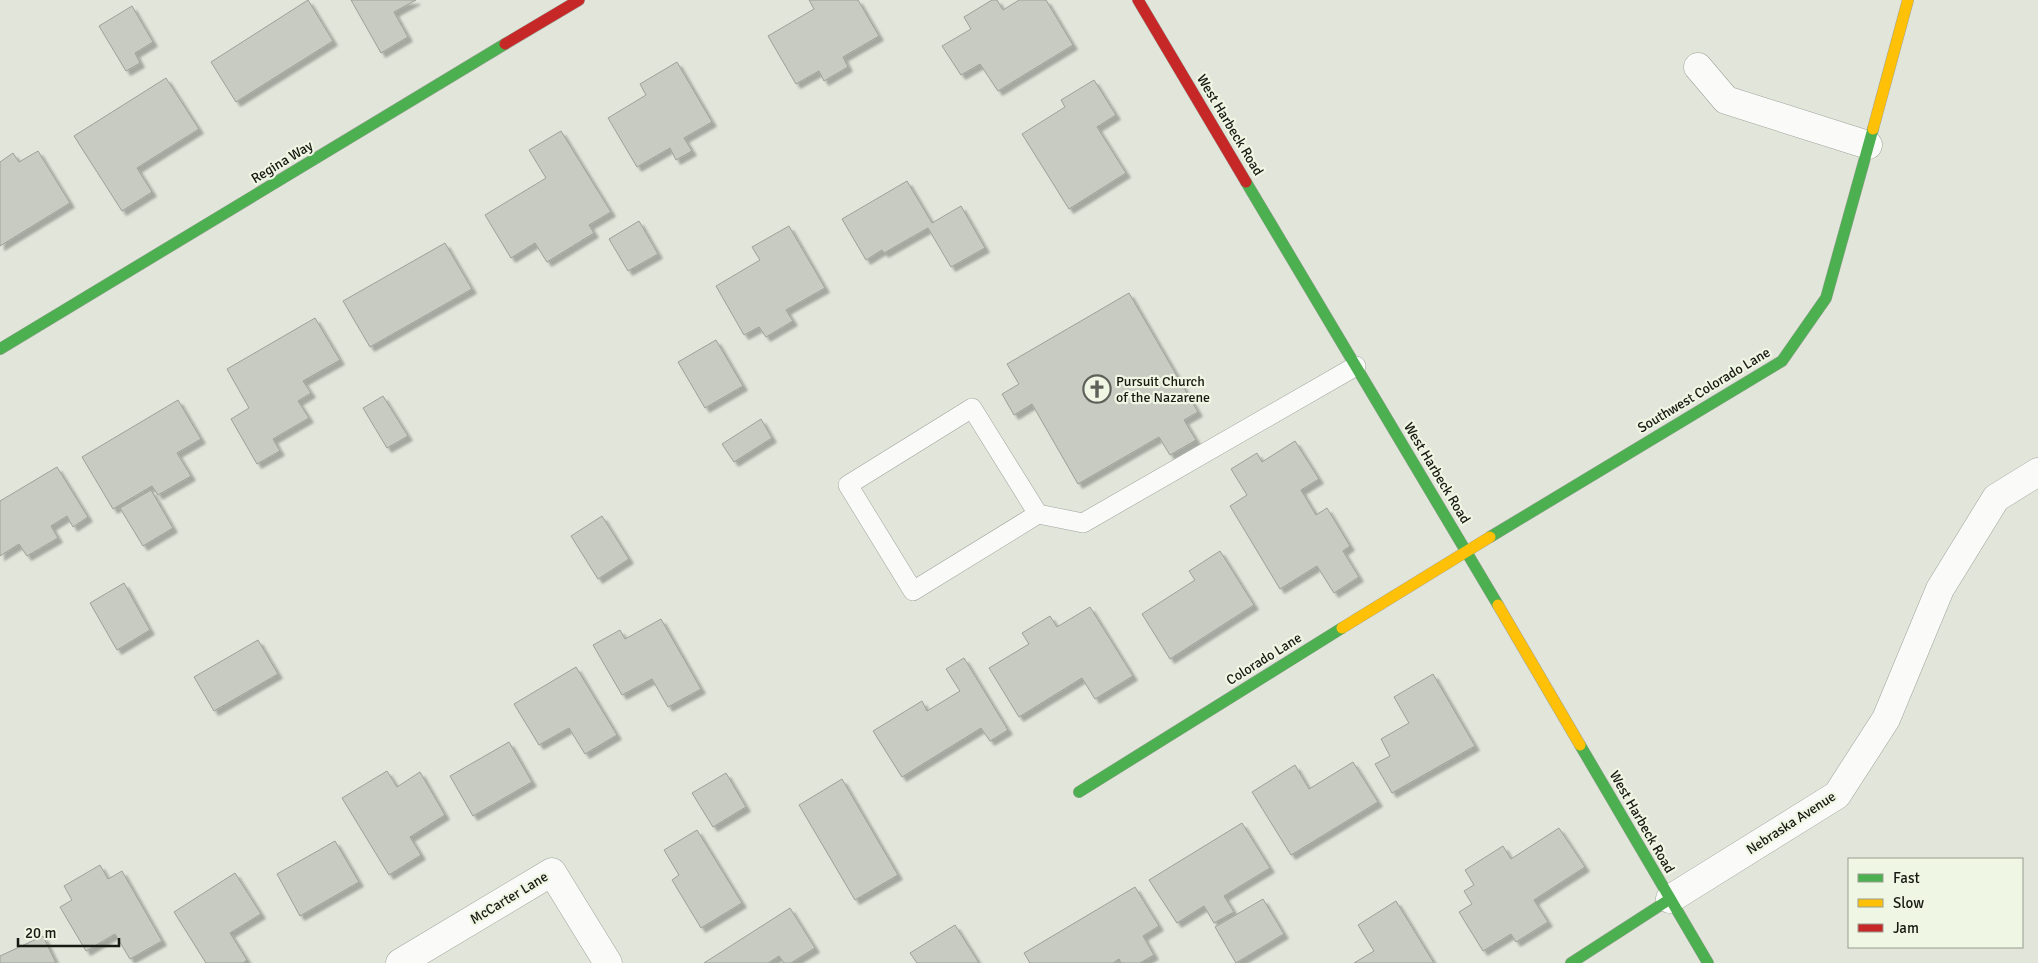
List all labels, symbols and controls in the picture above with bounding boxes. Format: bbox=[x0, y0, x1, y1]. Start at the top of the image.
street label: West Harbeck Road bbox=[1193, 71, 1267, 179]
street label: Regina Way bbox=[248, 137, 316, 187]
street label: Southwest Colorado Lane bbox=[1635, 344, 1773, 436]
place label: Pursuit Church of the Nazarene bbox=[1116, 373, 1210, 406]
church icon: Pursuit Church of the Nazarene bbox=[1082, 374, 1112, 404]
street label: West Harbeck Road bbox=[1400, 419, 1474, 527]
street label: Colorado Lane bbox=[1223, 629, 1305, 689]
street label: West Harbeck Road bbox=[1606, 768, 1678, 876]
street label: Nebraska Avenue bbox=[1743, 788, 1839, 858]
legend bbox=[1848, 858, 2023, 948]
street label: McCarter Lane bbox=[467, 868, 551, 928]
text: Fast bbox=[1893, 869, 1920, 887]
text: Slow bbox=[1893, 894, 1924, 912]
scale bar bbox=[18, 916, 119, 948]
text: Jam bbox=[1893, 919, 1919, 937]
text: 20 m bbox=[25, 924, 56, 942]

